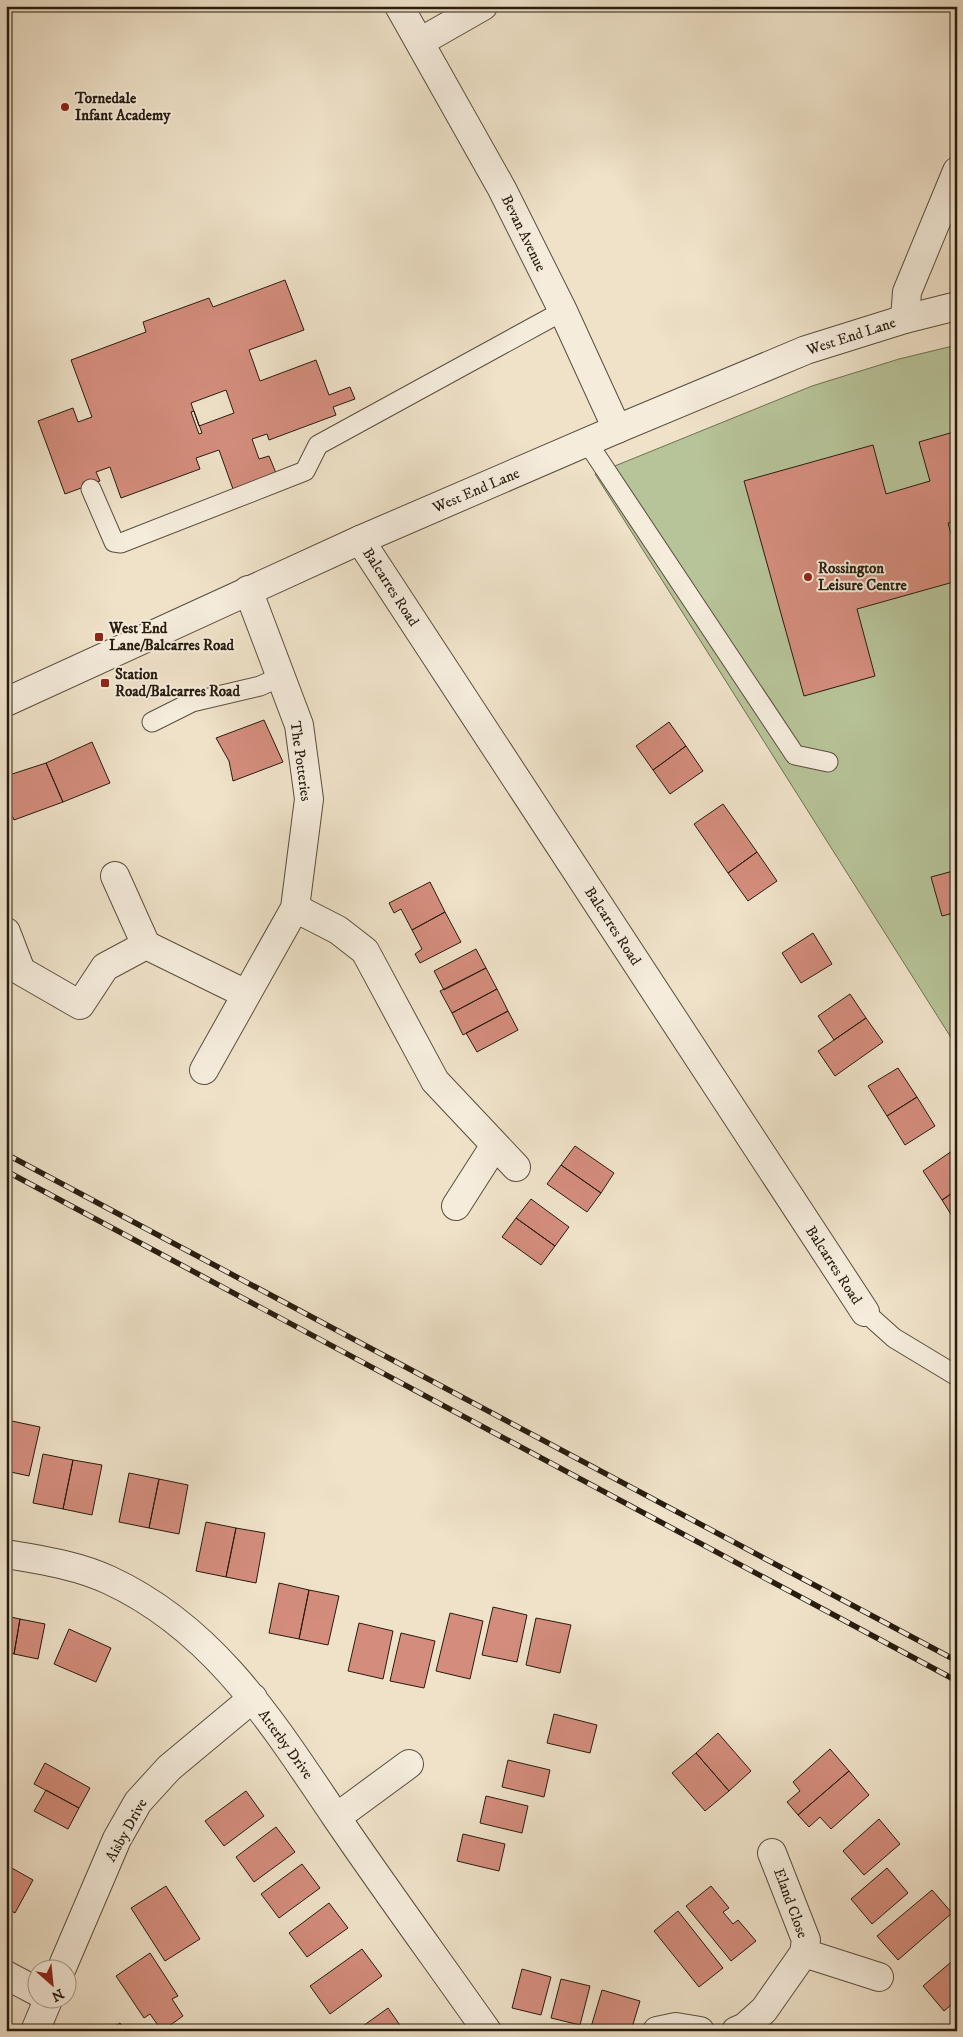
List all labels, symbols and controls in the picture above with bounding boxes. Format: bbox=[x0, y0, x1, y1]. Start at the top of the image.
place label: Tornedale Infant Academy bbox=[74, 89, 171, 125]
marker: Tornedale Infant Academy bbox=[59, 101, 71, 113]
street label: Bevan Avenue bbox=[497, 192, 550, 275]
street label: West End Lane bbox=[803, 313, 898, 360]
street label: West End Lane bbox=[429, 464, 523, 518]
street label: Balcarres Road bbox=[358, 544, 423, 631]
place label: Rossington Leisure Centre bbox=[818, 559, 907, 595]
marker: Rossington Leisure Centre bbox=[802, 571, 814, 583]
place label: West End Lane/Balcarres Road bbox=[108, 619, 235, 655]
marker: West End Lane/Balcarres Road bbox=[93, 631, 105, 643]
place label: Station Road/Balcarres Road bbox=[115, 665, 240, 701]
marker: Station Road/Balcarres Road bbox=[99, 677, 111, 689]
street label: The Potteries bbox=[285, 720, 316, 802]
street label: Balcarres Road bbox=[580, 883, 645, 970]
street label: Balcarres Road bbox=[801, 1222, 866, 1309]
street label: Atterby Drive bbox=[254, 1706, 317, 1783]
street label: Aisby Drive bbox=[101, 1795, 152, 1865]
street label: Eland Close bbox=[769, 1866, 812, 1941]
north arrow bbox=[28, 1960, 78, 2010]
text: N bbox=[48, 1984, 67, 2006]

